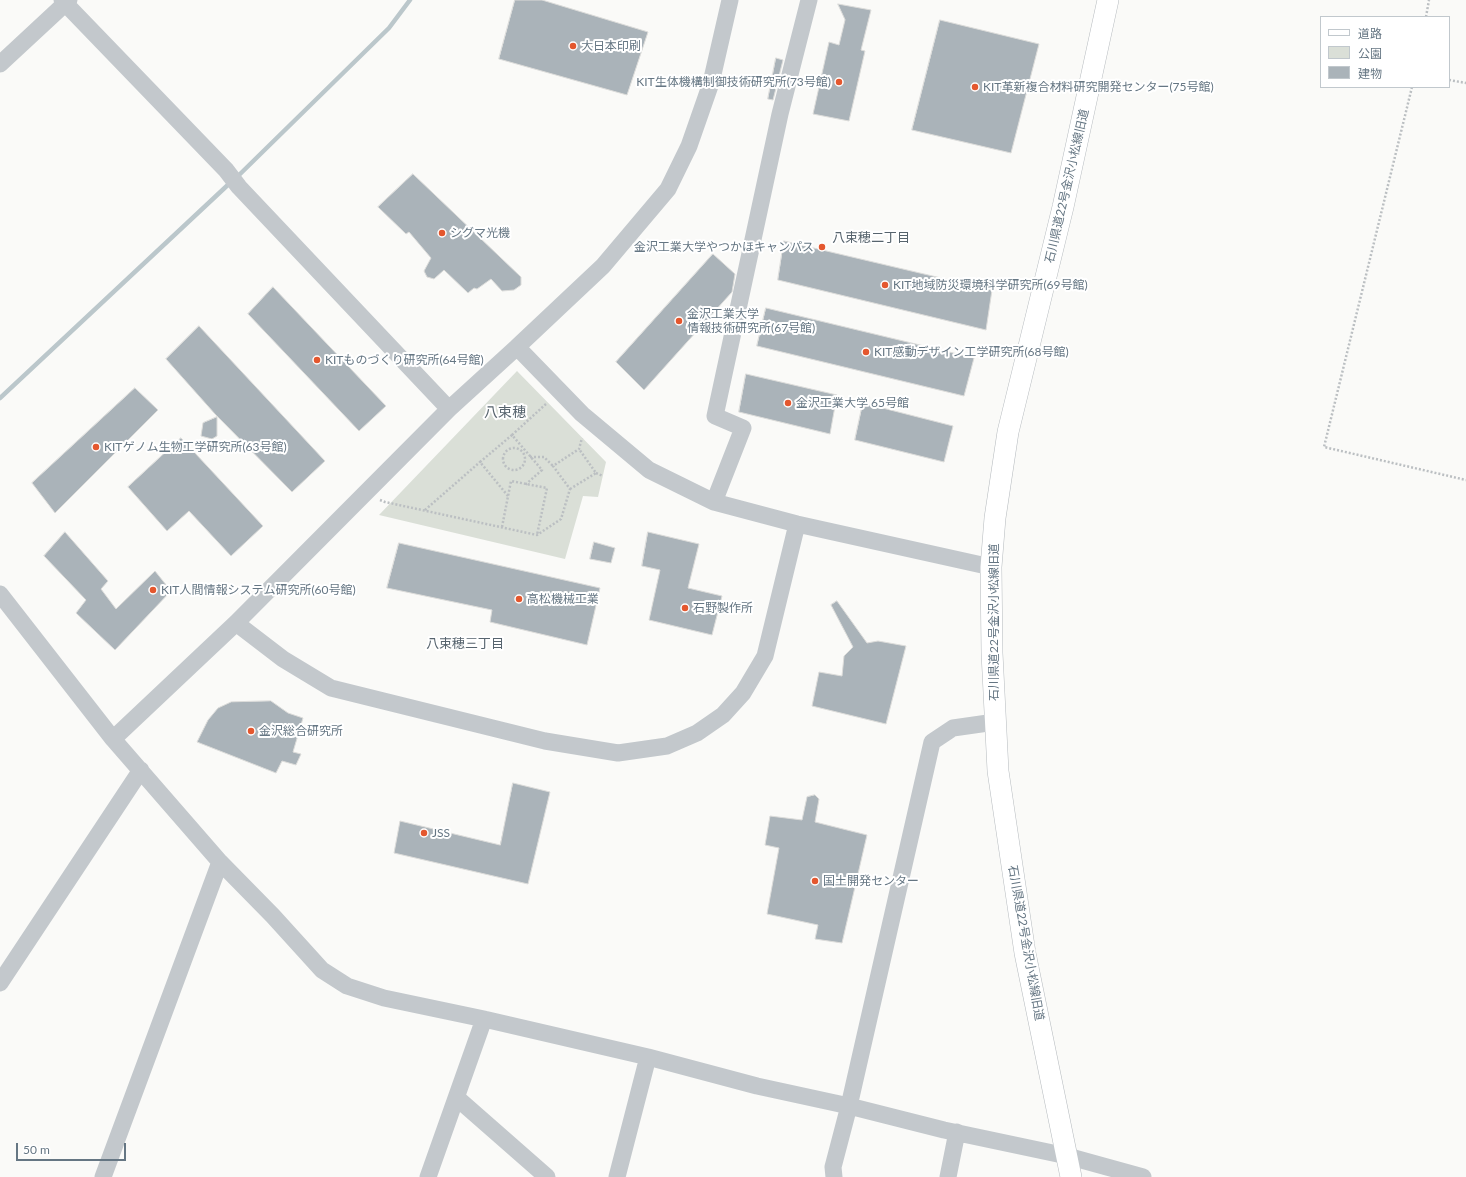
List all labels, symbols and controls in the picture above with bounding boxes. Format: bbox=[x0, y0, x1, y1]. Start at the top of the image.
legend bbox=[1320, 16, 1450, 88]
text: 道路 bbox=[1358, 26, 1382, 41]
place label: 大日本印刷 bbox=[581, 39, 641, 53]
marker: 大日本印刷 bbox=[568, 41, 578, 51]
text: 公園 bbox=[1358, 46, 1382, 61]
text: 建物 bbox=[1358, 66, 1382, 81]
place label: KIT生体機構制御技術研究所(73号館) bbox=[636, 75, 831, 89]
marker: KIT生体機構制御技術研究所(73号館) bbox=[834, 77, 844, 87]
place label: KIT革新複合材料研究開発センター(75号館) bbox=[983, 80, 1214, 94]
marker: KIT革新複合材料研究開発センター(75号館) bbox=[970, 82, 980, 92]
street label: 石川県道22号金沢小松線旧道 bbox=[1042, 107, 1092, 265]
place label: シグマ光機 bbox=[450, 226, 510, 240]
marker: シグマ光機 bbox=[437, 228, 447, 238]
district label: 八束穂二丁目 bbox=[832, 230, 910, 246]
place label: 金沢工業大学やつかほキャンパス bbox=[634, 240, 814, 254]
marker: 金沢工業大学やつかほキャンパス bbox=[817, 242, 827, 252]
place label: KIT地域防災環境科学研究所(69号館) bbox=[893, 278, 1088, 292]
marker: KIT地域防災環境科学研究所(69号館) bbox=[880, 280, 890, 290]
place label: 金沢工業大学 情報技術研究所(67号館) bbox=[687, 307, 815, 335]
marker: 金沢工業大学 情報技術研究所(67号館) bbox=[674, 316, 684, 326]
place label: KIT感動デザイン工学研究所(68号館) bbox=[874, 345, 1069, 359]
marker: KIT感動デザイン工学研究所(68号館) bbox=[861, 347, 871, 357]
place label: KITものづくり研究所(64号館) bbox=[325, 353, 484, 367]
marker: KITものづくり研究所(64号館) bbox=[312, 355, 322, 365]
place label: 金沢工業大学 65号館 bbox=[796, 396, 909, 410]
marker: 金沢工業大学 65号館 bbox=[783, 398, 793, 408]
district label: 八束穂 bbox=[484, 404, 526, 420]
place label: KITゲノム生物工学研究所(63号館) bbox=[104, 440, 287, 454]
marker: KITゲノム生物工学研究所(63号館) bbox=[91, 442, 101, 452]
street label: 石川県道22号金沢小松線旧道 bbox=[987, 543, 1001, 701]
place label: KIT人間情報システム研究所(60号館) bbox=[161, 583, 356, 597]
marker: KIT人間情報システム研究所(60号館) bbox=[148, 585, 158, 595]
place label: 高松機械工業 bbox=[527, 592, 599, 606]
marker: 高松機械工業 bbox=[514, 594, 524, 604]
place label: 石野製作所 bbox=[693, 601, 753, 615]
marker: 石野製作所 bbox=[680, 603, 690, 613]
district label: 八束穂三丁目 bbox=[426, 636, 504, 652]
place label: 金沢総合研究所 bbox=[259, 724, 343, 738]
marker: 金沢総合研究所 bbox=[246, 726, 256, 736]
place label: JSS bbox=[432, 826, 450, 840]
marker: JSS bbox=[419, 828, 429, 838]
street label: 石川県道22号金沢小松線旧道 bbox=[1005, 864, 1047, 1022]
place label: 国土開発センター bbox=[823, 874, 919, 888]
marker: 国土開発センター bbox=[810, 876, 820, 886]
scale bar bbox=[18, 1135, 128, 1161]
text: 50 m bbox=[23, 1142, 50, 1157]

